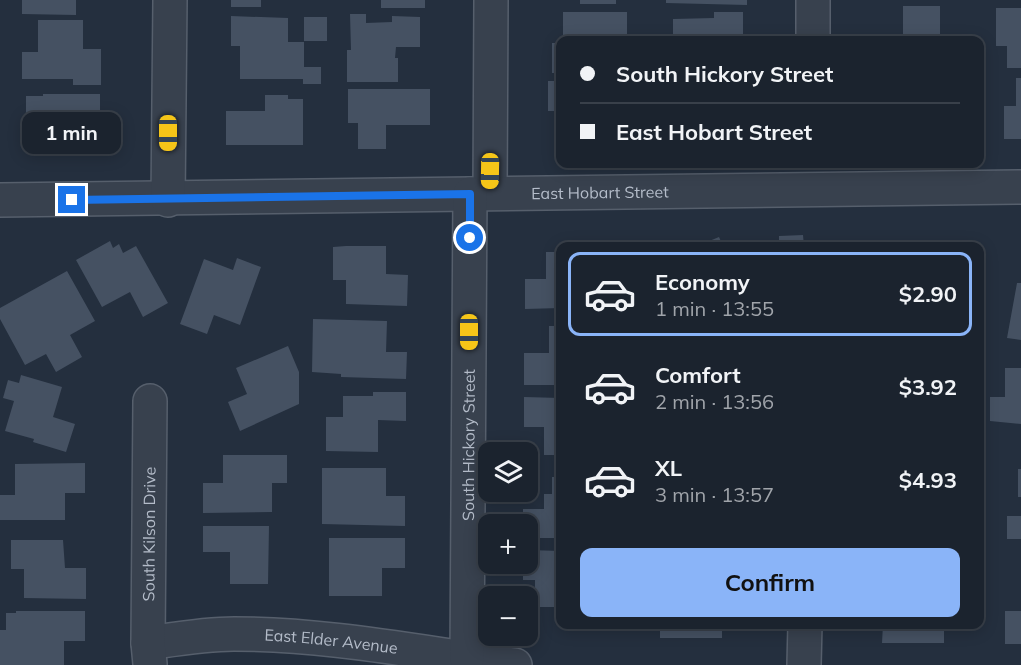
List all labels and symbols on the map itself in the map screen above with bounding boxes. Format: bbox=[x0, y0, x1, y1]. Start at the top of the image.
callout: 1 min bbox=[22, 113, 122, 155]
car bbox=[159, 115, 177, 151]
car bbox=[481, 153, 499, 189]
street label: East Hobart Street bbox=[531, 181, 669, 203]
route end bbox=[58, 186, 85, 213]
route start bbox=[456, 224, 483, 251]
car bbox=[460, 314, 478, 350]
street label: South Hickory Street bbox=[458, 369, 479, 521]
street label: South Kilson Drive bbox=[138, 467, 159, 602]
street label: East Elder Avenue bbox=[264, 625, 399, 658]

